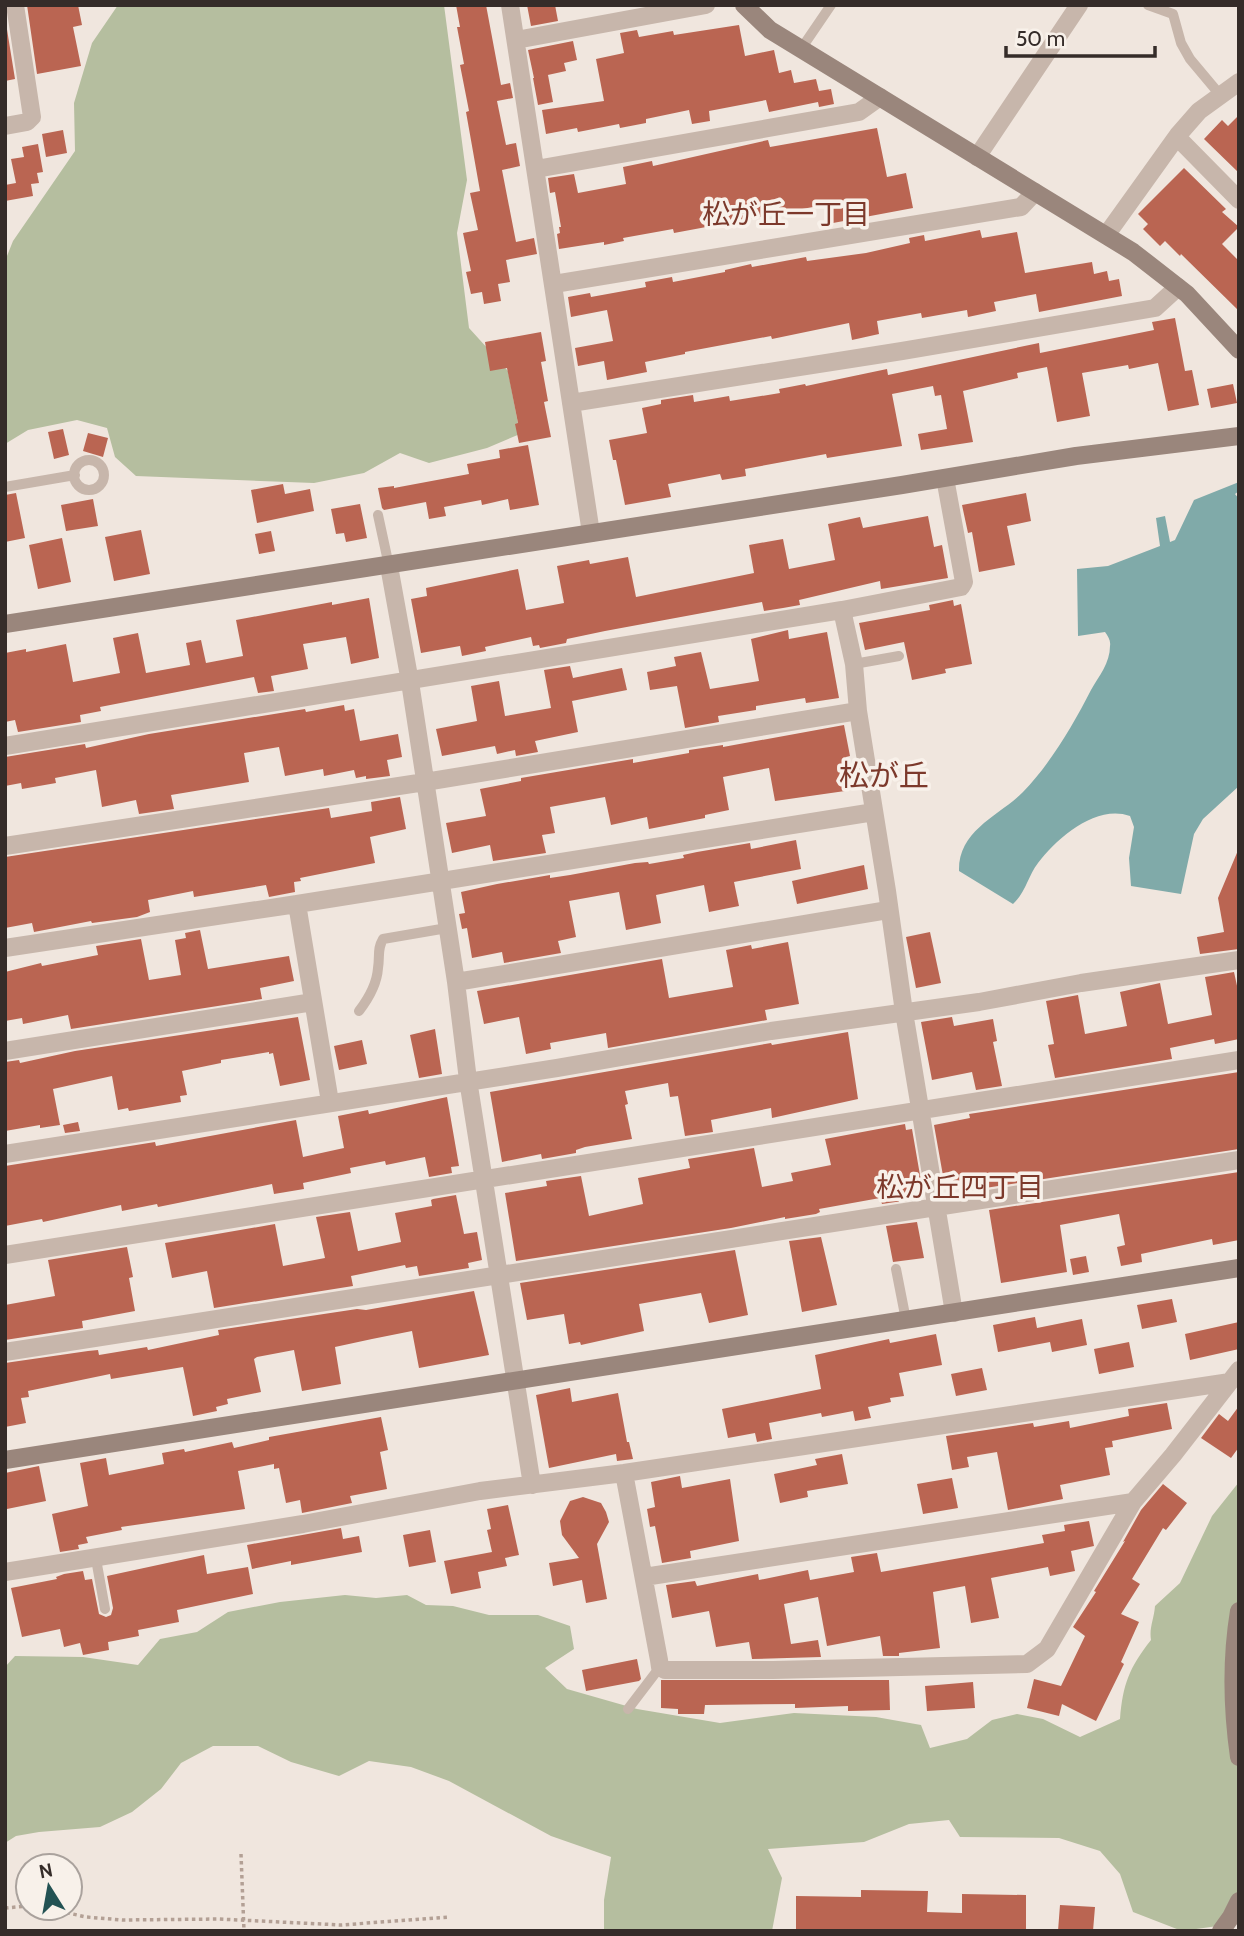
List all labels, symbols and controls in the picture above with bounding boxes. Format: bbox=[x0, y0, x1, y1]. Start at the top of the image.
scale bar bbox=[1006, 14, 1155, 58]
text: 50 m bbox=[1016, 26, 1065, 51]
district label: 松が丘一丁目 bbox=[702, 197, 870, 231]
district label: 松が丘 bbox=[839, 757, 929, 794]
district label: 松が丘四丁目 bbox=[876, 1170, 1044, 1204]
north arrow bbox=[14, 1852, 84, 1922]
text: N bbox=[37, 1858, 55, 1883]

